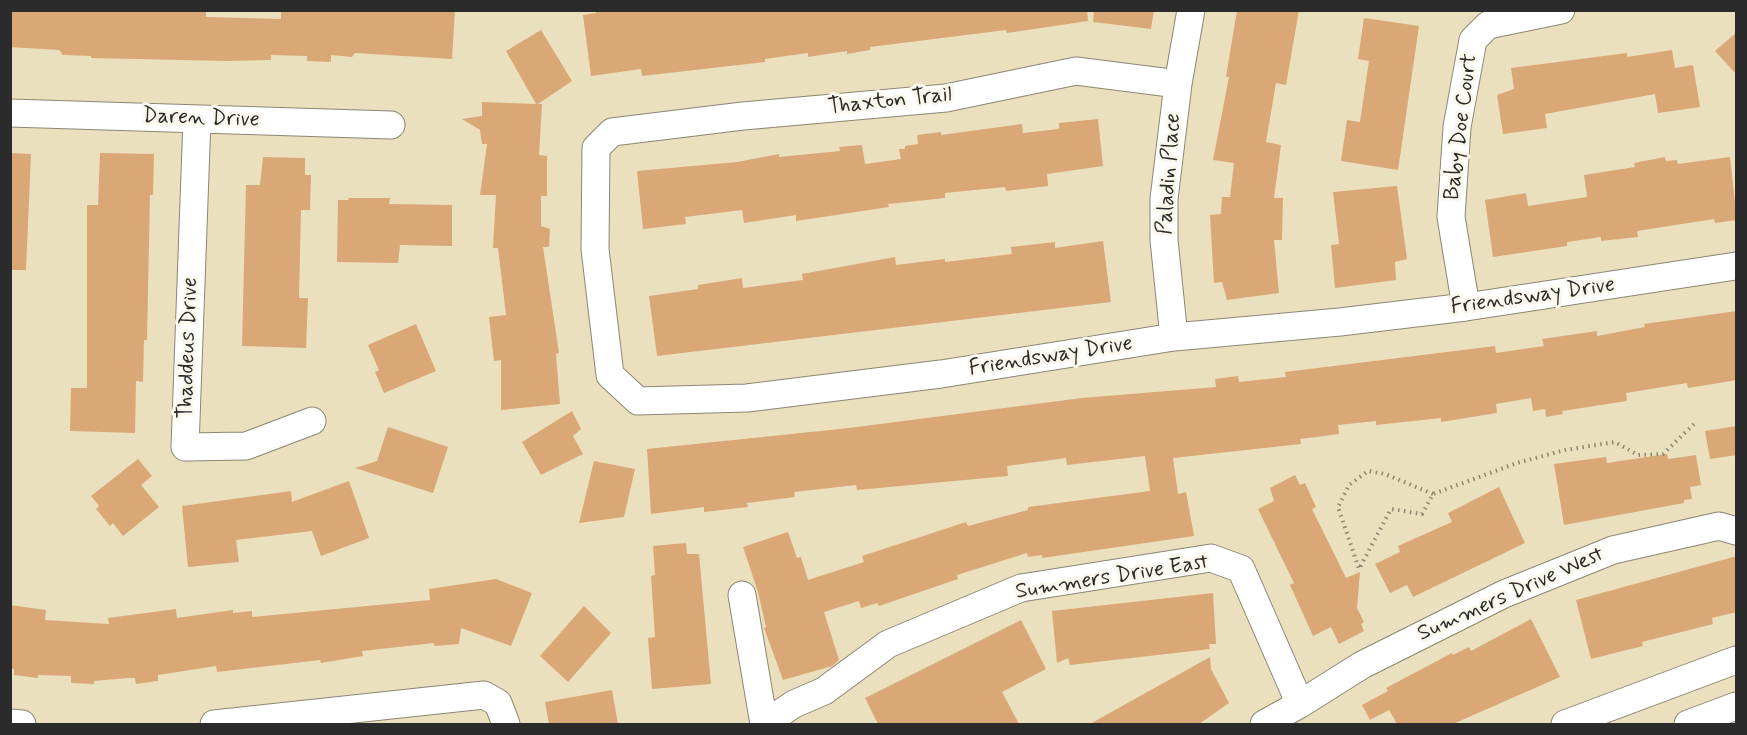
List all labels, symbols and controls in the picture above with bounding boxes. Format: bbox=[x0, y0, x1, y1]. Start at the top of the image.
street label: Baby Doe Court bbox=[1440, 52, 1484, 202]
street label: Thaxton Trail bbox=[827, 82, 953, 122]
street label: Daren Drive bbox=[142, 104, 260, 134]
street label: Paladin Place bbox=[1153, 112, 1187, 236]
street label: Friendsway Drive bbox=[1449, 272, 1617, 322]
street label: Thaddeus Drive bbox=[173, 277, 205, 419]
street label: Friendsway Drive bbox=[967, 331, 1135, 383]
street label: Summers Drive West bbox=[1414, 542, 1608, 648]
street label: Summers Drive East bbox=[1014, 550, 1210, 606]

